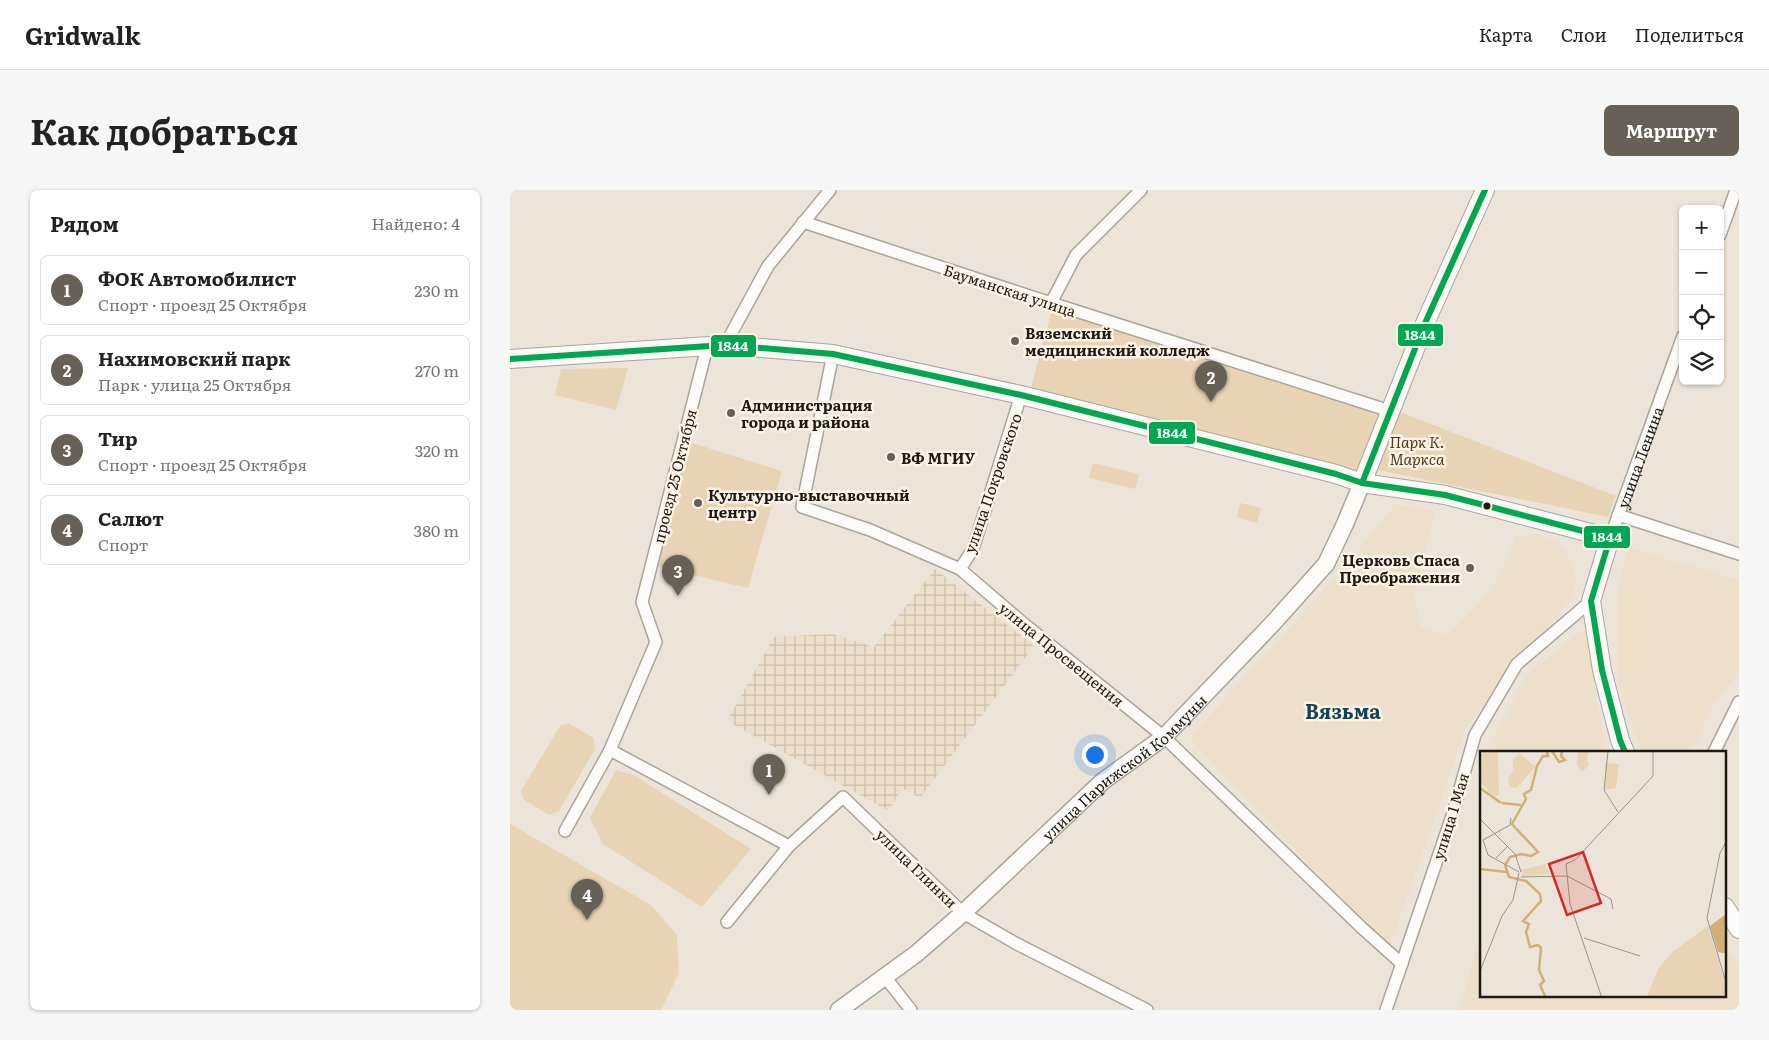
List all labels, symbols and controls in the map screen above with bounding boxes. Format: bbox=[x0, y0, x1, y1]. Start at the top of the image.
text: Gridwalk bbox=[25, 17, 141, 52]
text: Карта bbox=[1479, 21, 1533, 48]
text: Слои bbox=[1561, 21, 1607, 48]
text: Поделиться bbox=[1635, 21, 1744, 48]
text: Как добраться bbox=[30, 104, 298, 156]
button: Маршрут bbox=[1604, 105, 1739, 156]
map controls bbox=[1679, 205, 1724, 385]
button: + bbox=[1679, 205, 1724, 250]
text: Рядом bbox=[50, 207, 119, 238]
text: Найдено: 4 bbox=[372, 211, 460, 235]
button: − bbox=[1679, 250, 1724, 295]
street label: Бауманская улица bbox=[941, 258, 1080, 323]
text: ФОК Автомобилист bbox=[98, 264, 297, 292]
text: 1 bbox=[64, 278, 70, 302]
text: 230 m bbox=[414, 278, 459, 302]
text: Спорт · проезд 25 Октября bbox=[98, 292, 307, 316]
button: locate bbox=[1679, 295, 1724, 340]
place label: Вяземский медицинский колледж bbox=[1025, 321, 1210, 361]
line badge: 1844 bbox=[1397, 323, 1444, 347]
text: 1844 bbox=[1405, 324, 1436, 344]
line badge: 1844 bbox=[710, 334, 757, 358]
text: 1844 bbox=[718, 335, 749, 355]
marker: Вяземский медицинский колледж bbox=[1009, 335, 1021, 347]
button: layers bbox=[1679, 340, 1724, 385]
text: Нахимовский парк bbox=[98, 344, 291, 372]
text: 2 bbox=[63, 358, 71, 382]
text: 270 m bbox=[415, 358, 459, 382]
pin: 2 bbox=[1195, 361, 1227, 402]
text: Парк · улица 25 Октября bbox=[98, 372, 291, 396]
place label: Администрация города и района bbox=[741, 393, 873, 433]
street label: улица Ленина bbox=[1610, 402, 1669, 511]
street label: проезд 25 Октября bbox=[646, 406, 702, 546]
marker: Администрация города и района bbox=[725, 407, 737, 419]
street label: улица Покровского bbox=[957, 410, 1027, 556]
line badge: 1844 bbox=[1148, 421, 1196, 445]
text: 1844 bbox=[1157, 422, 1188, 442]
text: Тир bbox=[98, 424, 138, 452]
park label: Парк К. Маркса bbox=[1389, 430, 1445, 470]
text: 3 bbox=[63, 438, 71, 462]
text: 320 m bbox=[415, 438, 459, 462]
place label: ВФ МГИУ bbox=[901, 446, 976, 469]
marker: ВФ МГИУ bbox=[885, 451, 897, 463]
text: Спорт · проезд 25 Октября bbox=[98, 452, 307, 476]
place label: Культурно-выставочный центр bbox=[708, 483, 910, 523]
marker: Культурно-выставочный центр bbox=[692, 497, 704, 509]
unlabelled marker bbox=[1482, 501, 1492, 511]
text: Салют bbox=[98, 504, 164, 532]
text: 4 bbox=[62, 518, 72, 542]
text: 380 m bbox=[414, 518, 459, 542]
line badge: 1844 bbox=[1583, 525, 1631, 549]
text: 1844 bbox=[1592, 526, 1623, 546]
text: Спорт bbox=[98, 532, 148, 556]
place label: Церковь Спаса Преображения bbox=[1339, 548, 1460, 588]
pin: 3 bbox=[662, 555, 694, 596]
marker: Церковь Спаса Преображения bbox=[1464, 562, 1476, 574]
street label: улица Просвещения bbox=[994, 596, 1130, 712]
street label: улица Парижской Коммуны bbox=[1036, 688, 1211, 845]
district label: Вязьма bbox=[1305, 695, 1381, 725]
your location bbox=[1082, 742, 1108, 768]
inset map bbox=[1480, 751, 1726, 998]
pin: 1 bbox=[753, 754, 785, 795]
street label: улица 1 Мая bbox=[1426, 770, 1474, 862]
street label: улица Глинки bbox=[871, 823, 963, 913]
pin: 4 bbox=[571, 879, 603, 920]

